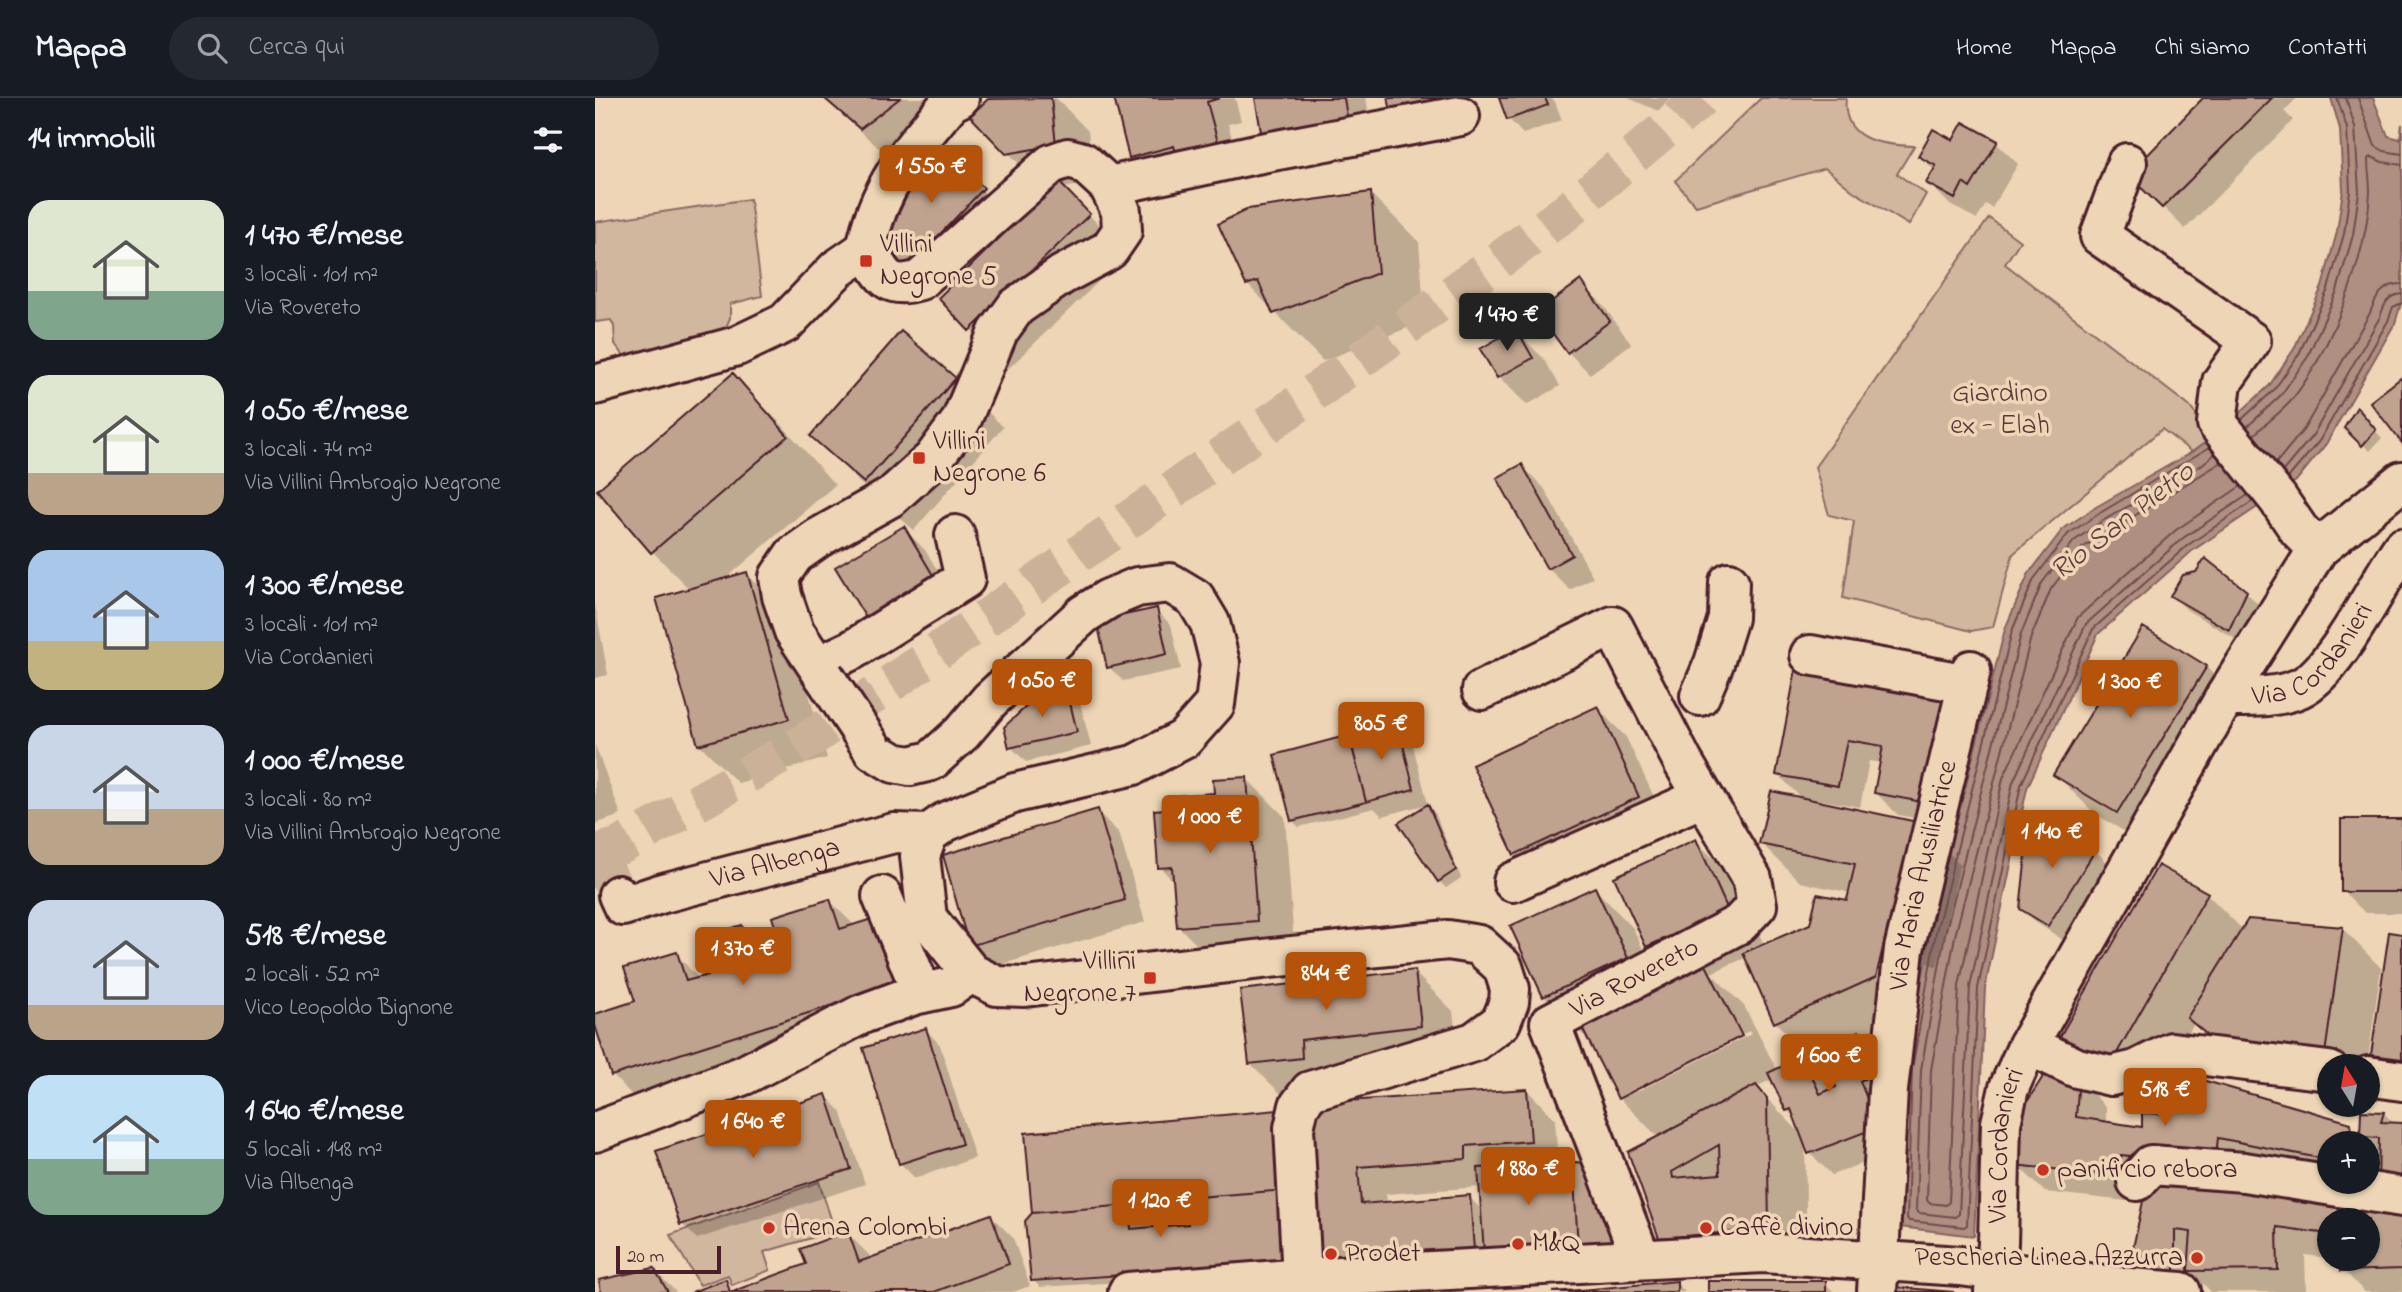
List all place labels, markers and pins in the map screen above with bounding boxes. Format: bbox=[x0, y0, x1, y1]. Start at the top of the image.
pin: 1 550 € bbox=[866, 146, 996, 205]
place label: Villini Negrone 5 bbox=[879, 225, 997, 298]
marker: Villini Negrone 5 bbox=[858, 253, 874, 269]
pin: 1 470 € bbox=[1442, 294, 1572, 353]
place label: Villini Negrone 6 bbox=[932, 422, 1046, 495]
marker: Villini Negrone 6 bbox=[911, 450, 927, 466]
pin: 1 050 € bbox=[977, 660, 1107, 719]
pin: 1 300 € bbox=[2065, 660, 2195, 720]
pin: 805 € bbox=[1332, 702, 1430, 762]
pin: 1 000 € bbox=[1145, 796, 1275, 855]
pin: 1 140 € bbox=[1987, 810, 2117, 870]
pin: 1 370 € bbox=[678, 928, 808, 987]
place label: Villini Negrone 7 bbox=[1024, 942, 1136, 1015]
pin: 844 € bbox=[1277, 953, 1375, 1012]
marker: Villini Negrone 7 bbox=[1142, 970, 1158, 986]
pin: 1 600 € bbox=[1764, 1034, 1894, 1094]
pin: 518 € bbox=[2116, 1068, 2214, 1128]
pin: 1 640 € bbox=[688, 1100, 818, 1160]
pin: 1 880 € bbox=[1463, 1148, 1593, 1207]
place label: panificio rebora bbox=[2057, 1150, 2238, 1191]
marker: panificio rebora bbox=[2035, 1162, 2051, 1178]
pin: 1 120 € bbox=[1095, 1180, 1225, 1239]
place label: Arena Colombi bbox=[783, 1208, 947, 1249]
place label: Caffè divino bbox=[1720, 1208, 1853, 1249]
marker: Arena Colombi bbox=[761, 1220, 777, 1236]
marker: Caffè divino bbox=[1698, 1220, 1714, 1236]
place label: M&Q bbox=[1532, 1224, 1581, 1265]
place label: Prodet bbox=[1345, 1234, 1420, 1275]
marker: M&Q bbox=[1510, 1236, 1526, 1252]
place label: Pescheria Linea Azzurra bbox=[1915, 1238, 2183, 1279]
marker: Prodet bbox=[1323, 1246, 1339, 1262]
marker: Pescheria Linea Azzurra bbox=[2189, 1250, 2205, 1266]

